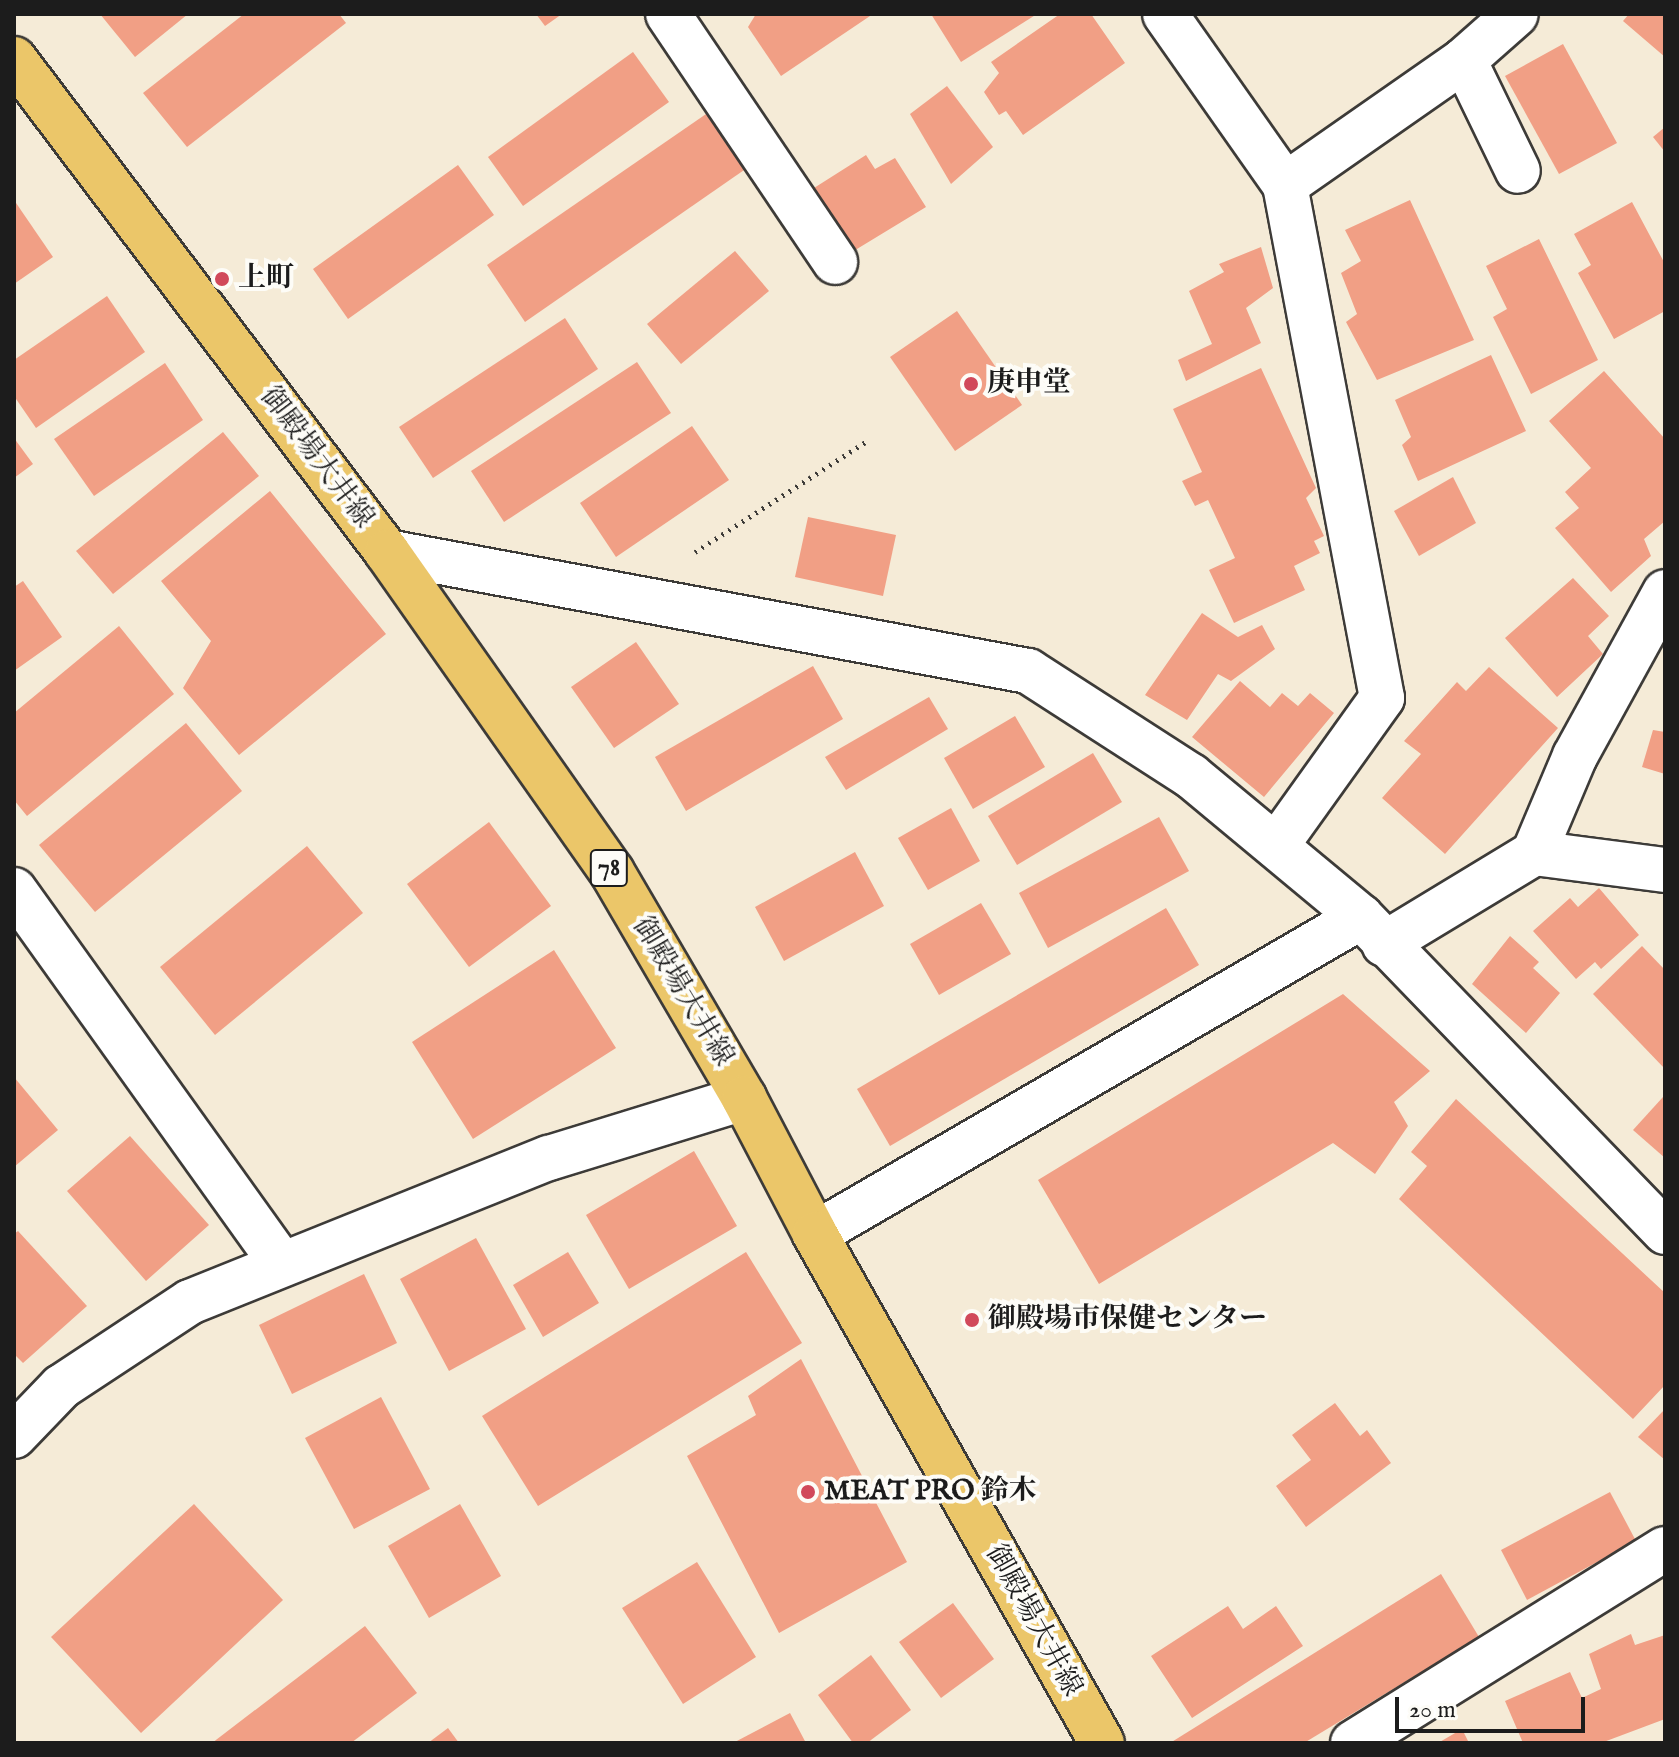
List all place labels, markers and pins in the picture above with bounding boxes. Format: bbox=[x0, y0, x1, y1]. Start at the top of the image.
place label: 上町 bbox=[238, 262, 294, 296]
marker: 上町 bbox=[213, 270, 231, 288]
place label: 庚申堂 bbox=[987, 367, 1071, 401]
marker: 庚申堂 bbox=[962, 375, 980, 393]
place label: 御殿場市保健センター bbox=[988, 1303, 1268, 1337]
marker: 御殿場市保健センター bbox=[963, 1311, 981, 1329]
place label: MEAT PRO 鈴木 bbox=[824, 1475, 1037, 1509]
marker: MEAT PRO 鈴木 bbox=[799, 1483, 817, 1501]

